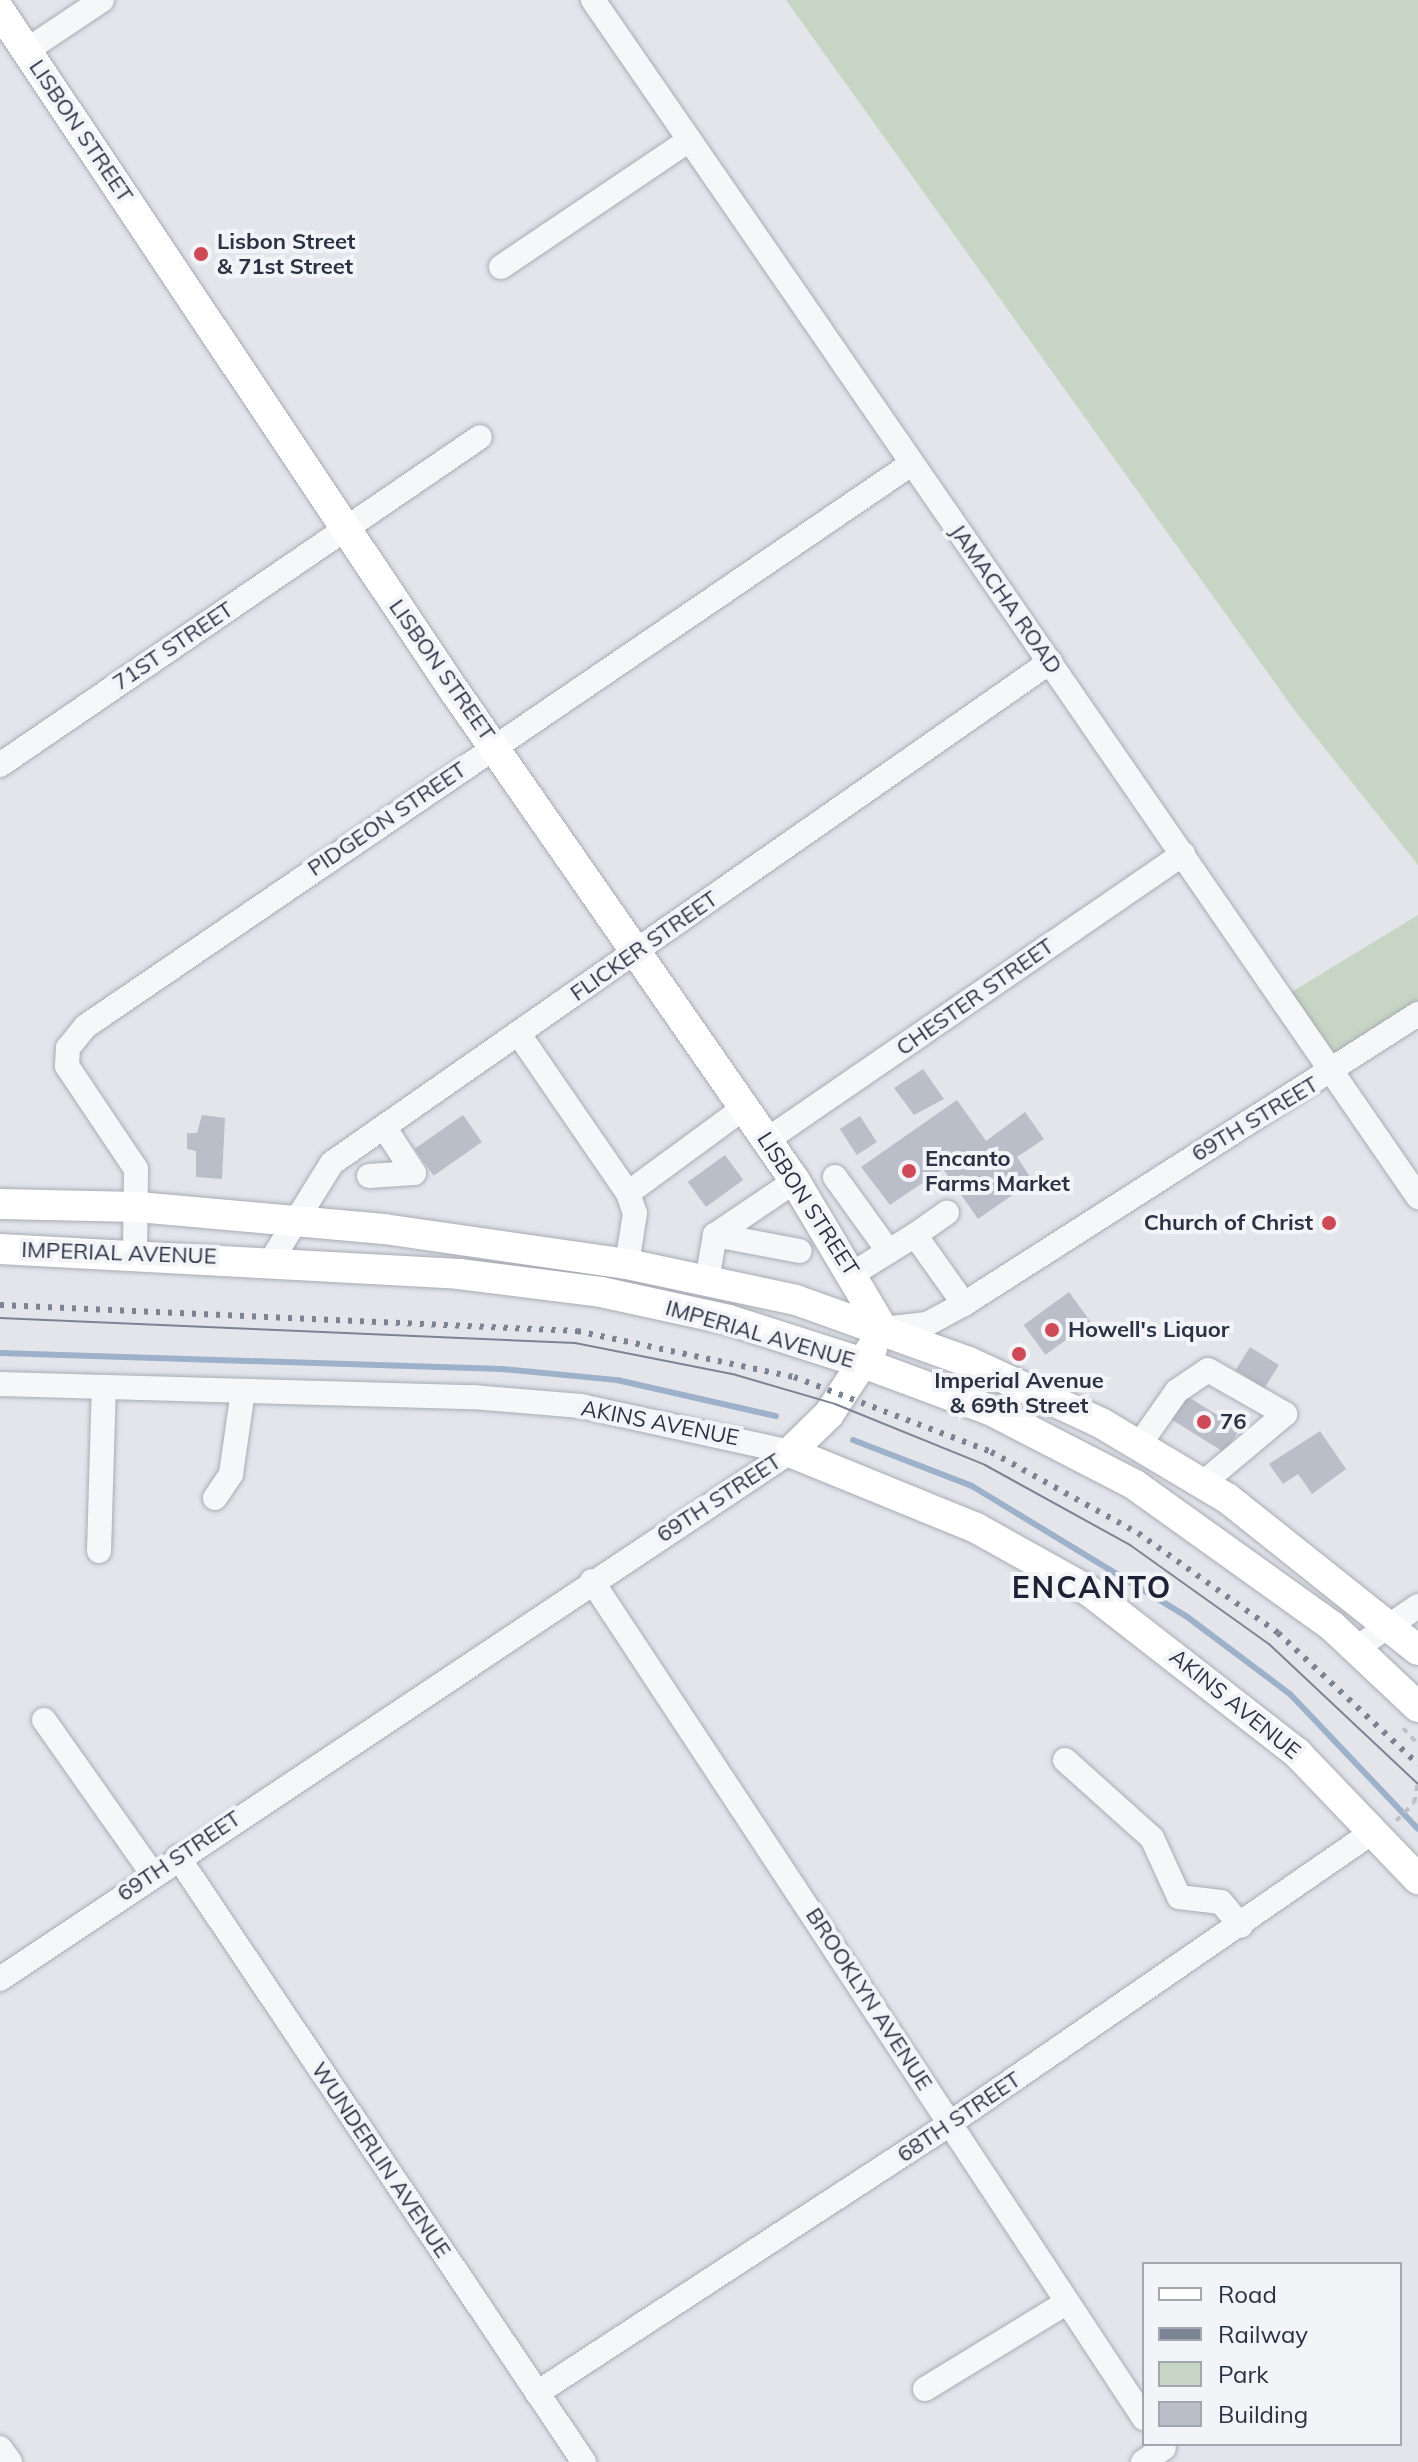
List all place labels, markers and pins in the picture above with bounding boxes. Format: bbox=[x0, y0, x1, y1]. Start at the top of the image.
place label: Lisbon Street & 71st Street bbox=[217, 228, 355, 280]
marker: Lisbon Street & 71st Street bbox=[192, 245, 210, 263]
place label: Encanto Farms Market bbox=[925, 1145, 1070, 1196]
marker: Encanto Farms Market bbox=[900, 1162, 918, 1180]
place label: Church of Christ bbox=[1144, 1210, 1313, 1236]
marker: Church of Christ bbox=[1320, 1214, 1338, 1232]
place label: Howell's Liquor bbox=[1068, 1317, 1229, 1343]
marker: Howell's Liquor bbox=[1043, 1321, 1061, 1339]
marker: Imperial Avenue & 69th Street bbox=[1010, 1345, 1028, 1363]
place label: Imperial Avenue & 69th Street bbox=[934, 1367, 1104, 1418]
place label: 76 bbox=[1220, 1409, 1246, 1435]
marker: 76 bbox=[1195, 1413, 1213, 1431]

